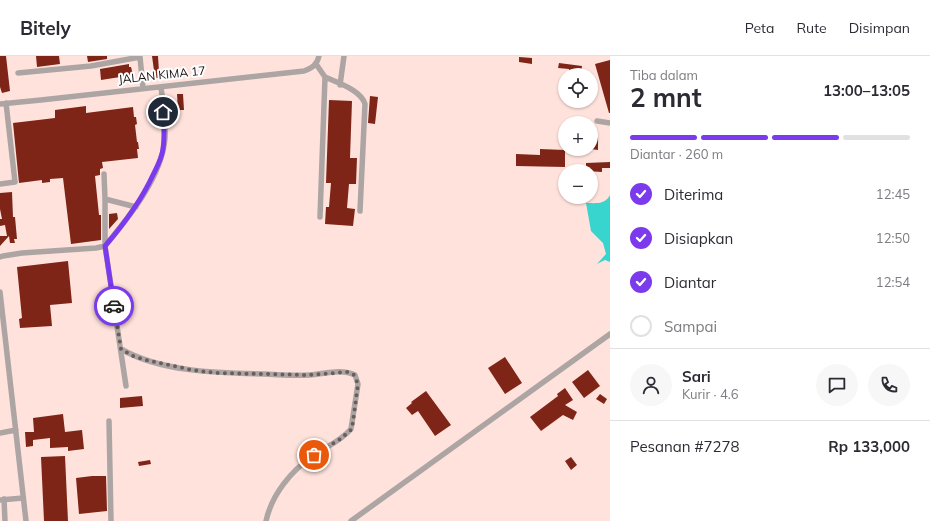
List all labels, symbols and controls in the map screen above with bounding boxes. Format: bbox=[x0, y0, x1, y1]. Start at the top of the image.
text: Bitely bbox=[20, 16, 71, 40]
text: Peta bbox=[745, 19, 774, 37]
text: Rute bbox=[796, 19, 827, 37]
text: Disimpan bbox=[849, 19, 910, 37]
street label: JALAN KIMA 17 bbox=[118, 62, 206, 87]
text: Tiba dalam bbox=[630, 67, 698, 83]
map controls bbox=[558, 68, 598, 204]
button: locate bbox=[558, 68, 598, 108]
text: 2 mnt bbox=[630, 81, 702, 114]
text: 13:00–13:05 bbox=[823, 81, 910, 100]
pin bbox=[146, 95, 180, 129]
icon: home bbox=[152, 101, 174, 123]
button: + bbox=[558, 116, 598, 156]
text: Diantar · 260 m bbox=[630, 146, 723, 162]
button: − bbox=[558, 164, 598, 204]
icon: check bbox=[630, 183, 652, 205]
text: Diterima bbox=[664, 185, 723, 204]
text: 12:45 bbox=[876, 186, 910, 202]
icon: check bbox=[630, 227, 652, 249]
text: Disiapkan bbox=[664, 229, 733, 248]
text: 12:50 bbox=[876, 230, 910, 246]
icon: check bbox=[630, 271, 652, 293]
text: Diantar bbox=[664, 273, 716, 292]
text: 12:54 bbox=[876, 274, 910, 290]
courier bbox=[94, 286, 134, 326]
icon: car bbox=[103, 295, 125, 317]
text: Sampai bbox=[664, 317, 717, 336]
button: person bbox=[630, 364, 672, 406]
button: chat bbox=[816, 364, 858, 406]
button: phone bbox=[868, 364, 910, 406]
text: Sari bbox=[682, 367, 711, 386]
text: Kurir · 4.6 bbox=[682, 386, 739, 402]
text: Pesanan #7278 bbox=[630, 437, 740, 456]
text: Rp 133,000 bbox=[828, 437, 910, 456]
pin bbox=[297, 438, 331, 472]
icon: bag bbox=[303, 444, 325, 466]

